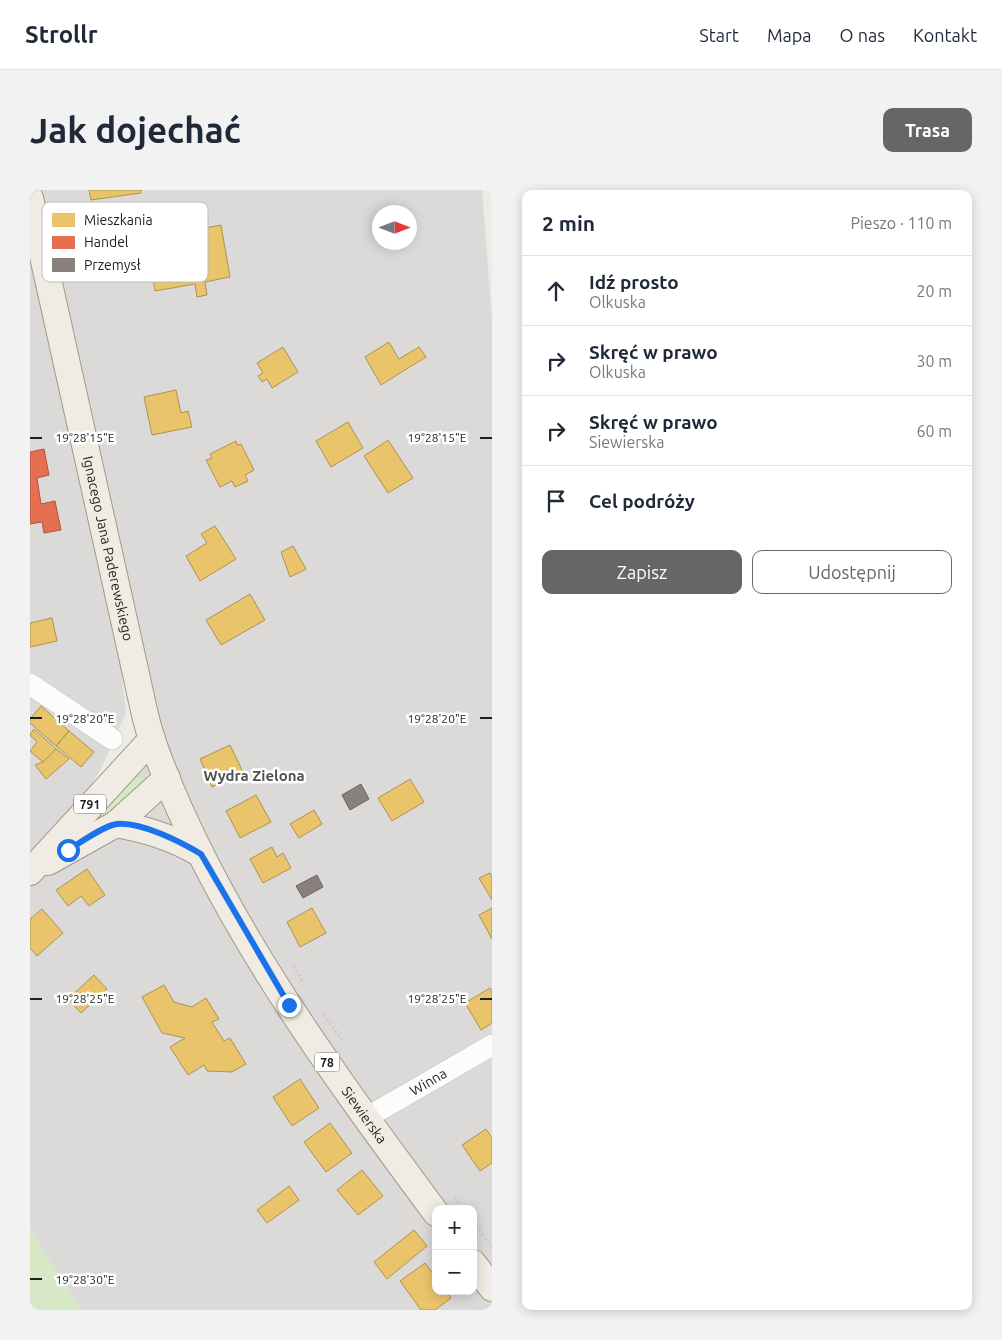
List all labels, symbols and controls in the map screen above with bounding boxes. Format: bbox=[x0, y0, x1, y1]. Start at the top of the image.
text: Strollr bbox=[25, 21, 98, 48]
text: Start bbox=[699, 25, 739, 45]
text: Mapa bbox=[767, 25, 812, 45]
text: O nas bbox=[840, 25, 885, 45]
text: Kontakt bbox=[913, 25, 977, 45]
button: Trasa bbox=[883, 108, 972, 152]
text: Jak dojechać bbox=[30, 110, 241, 150]
legend bbox=[42, 202, 208, 282]
north arrow bbox=[372, 205, 417, 250]
text: 2 min bbox=[542, 211, 595, 235]
text: Mieszkania bbox=[84, 212, 153, 228]
text: Pieszo · 110 m bbox=[850, 214, 952, 232]
text: Handel bbox=[84, 234, 129, 250]
text: Przemysł bbox=[84, 257, 141, 273]
text: Idź prosto bbox=[589, 271, 679, 293]
icon: ahead bbox=[542, 277, 570, 305]
text: 20 m bbox=[916, 282, 952, 300]
text: Olkuska bbox=[589, 293, 646, 311]
text: Skręć w prawo bbox=[589, 341, 718, 363]
icon: right bbox=[542, 347, 570, 375]
text: 30 m bbox=[916, 352, 952, 370]
text: Olkuska bbox=[589, 363, 646, 381]
text: Skręć w prawo bbox=[589, 411, 718, 433]
icon: right bbox=[542, 417, 570, 445]
text: 60 m bbox=[916, 422, 952, 440]
text: 19°28'15"E bbox=[56, 431, 115, 444]
text: 19°28'15"E bbox=[408, 431, 467, 444]
text: Siewierska bbox=[589, 433, 665, 451]
street label: Ignacego Jana Paderewskiego bbox=[80, 454, 136, 642]
icon: arrive bbox=[542, 487, 570, 515]
text: Cel podróży bbox=[589, 490, 695, 512]
button: Zapisz bbox=[542, 550, 742, 594]
button: Udostępnij bbox=[752, 550, 952, 594]
text: 19°28'20"E bbox=[56, 712, 115, 725]
text: 19°28'20"E bbox=[408, 712, 467, 725]
district label: Wydra Zielona bbox=[203, 767, 305, 784]
road number: 791 bbox=[74, 794, 106, 814]
route start bbox=[57, 839, 80, 862]
text: 19°28'25"E bbox=[56, 992, 115, 1005]
text: 19°28'25"E bbox=[408, 992, 467, 1005]
route end bbox=[278, 994, 301, 1017]
road number: 78 bbox=[314, 1052, 340, 1072]
street label: Winna bbox=[407, 1065, 450, 1099]
street label: Siewierska bbox=[338, 1084, 390, 1147]
map controls bbox=[432, 1205, 477, 1295]
button: + bbox=[432, 1205, 477, 1250]
button: − bbox=[432, 1250, 477, 1295]
text: 19°28'30"E bbox=[56, 1273, 115, 1286]

